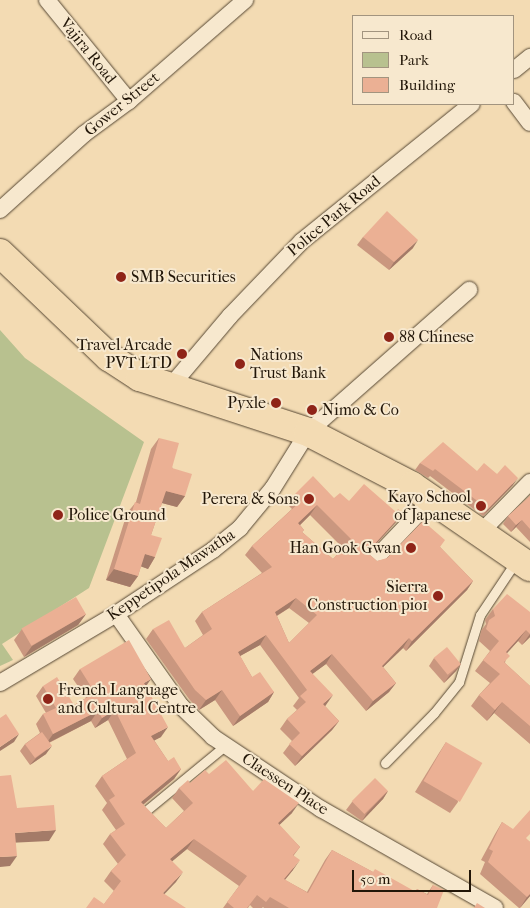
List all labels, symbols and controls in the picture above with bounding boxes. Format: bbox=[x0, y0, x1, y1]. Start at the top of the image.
street label: Vajira Road bbox=[56, 14, 120, 88]
legend bbox=[352, 15, 515, 105]
text: Road bbox=[399, 26, 432, 44]
text: Park bbox=[399, 51, 429, 69]
street label: Gower Street bbox=[81, 68, 163, 140]
text: Building bbox=[399, 76, 455, 94]
street label: Police Park Road bbox=[284, 171, 384, 261]
place label: SMB Securities bbox=[131, 267, 236, 287]
marker: SMB Securities bbox=[115, 271, 127, 283]
place label: 88 Chinese bbox=[399, 327, 474, 347]
marker: 88 Chinese bbox=[383, 331, 395, 343]
place label: Travel Arcade PVT LTD bbox=[77, 335, 172, 373]
place label: Nations Trust Bank bbox=[250, 345, 326, 383]
marker: Travel Arcade PVT LTD bbox=[176, 348, 188, 360]
marker: Nations Trust Bank bbox=[234, 358, 246, 370]
place label: Pyxle bbox=[227, 393, 266, 413]
marker: Pyxle bbox=[270, 397, 282, 409]
place label: Nimo & Co bbox=[322, 400, 399, 420]
marker: Nimo & Co bbox=[306, 404, 318, 416]
place label: Kayo School of Japanese bbox=[388, 487, 471, 525]
place label: Perera & Sons bbox=[201, 489, 299, 509]
marker: Perera & Sons bbox=[303, 493, 315, 505]
marker: Kayo School of Japanese bbox=[475, 500, 487, 512]
place label: Police Ground bbox=[68, 505, 166, 525]
marker: Police Ground bbox=[52, 509, 64, 521]
street label: Keppetipola Mawatha bbox=[104, 525, 238, 625]
place label: Han Gook Gwan bbox=[289, 538, 401, 558]
marker: Han Gook Gwan bbox=[405, 542, 417, 554]
place label: Sierra Construction pio1 bbox=[307, 577, 428, 615]
marker: Sierra Construction pio1 bbox=[432, 590, 444, 602]
place label: French Language and Cultural Centre bbox=[58, 680, 196, 718]
marker: French Language and Cultural Centre bbox=[42, 693, 54, 705]
street label: Claessen Place bbox=[238, 749, 332, 819]
scale bar bbox=[355, 860, 474, 892]
text: 50 m bbox=[360, 870, 390, 888]

